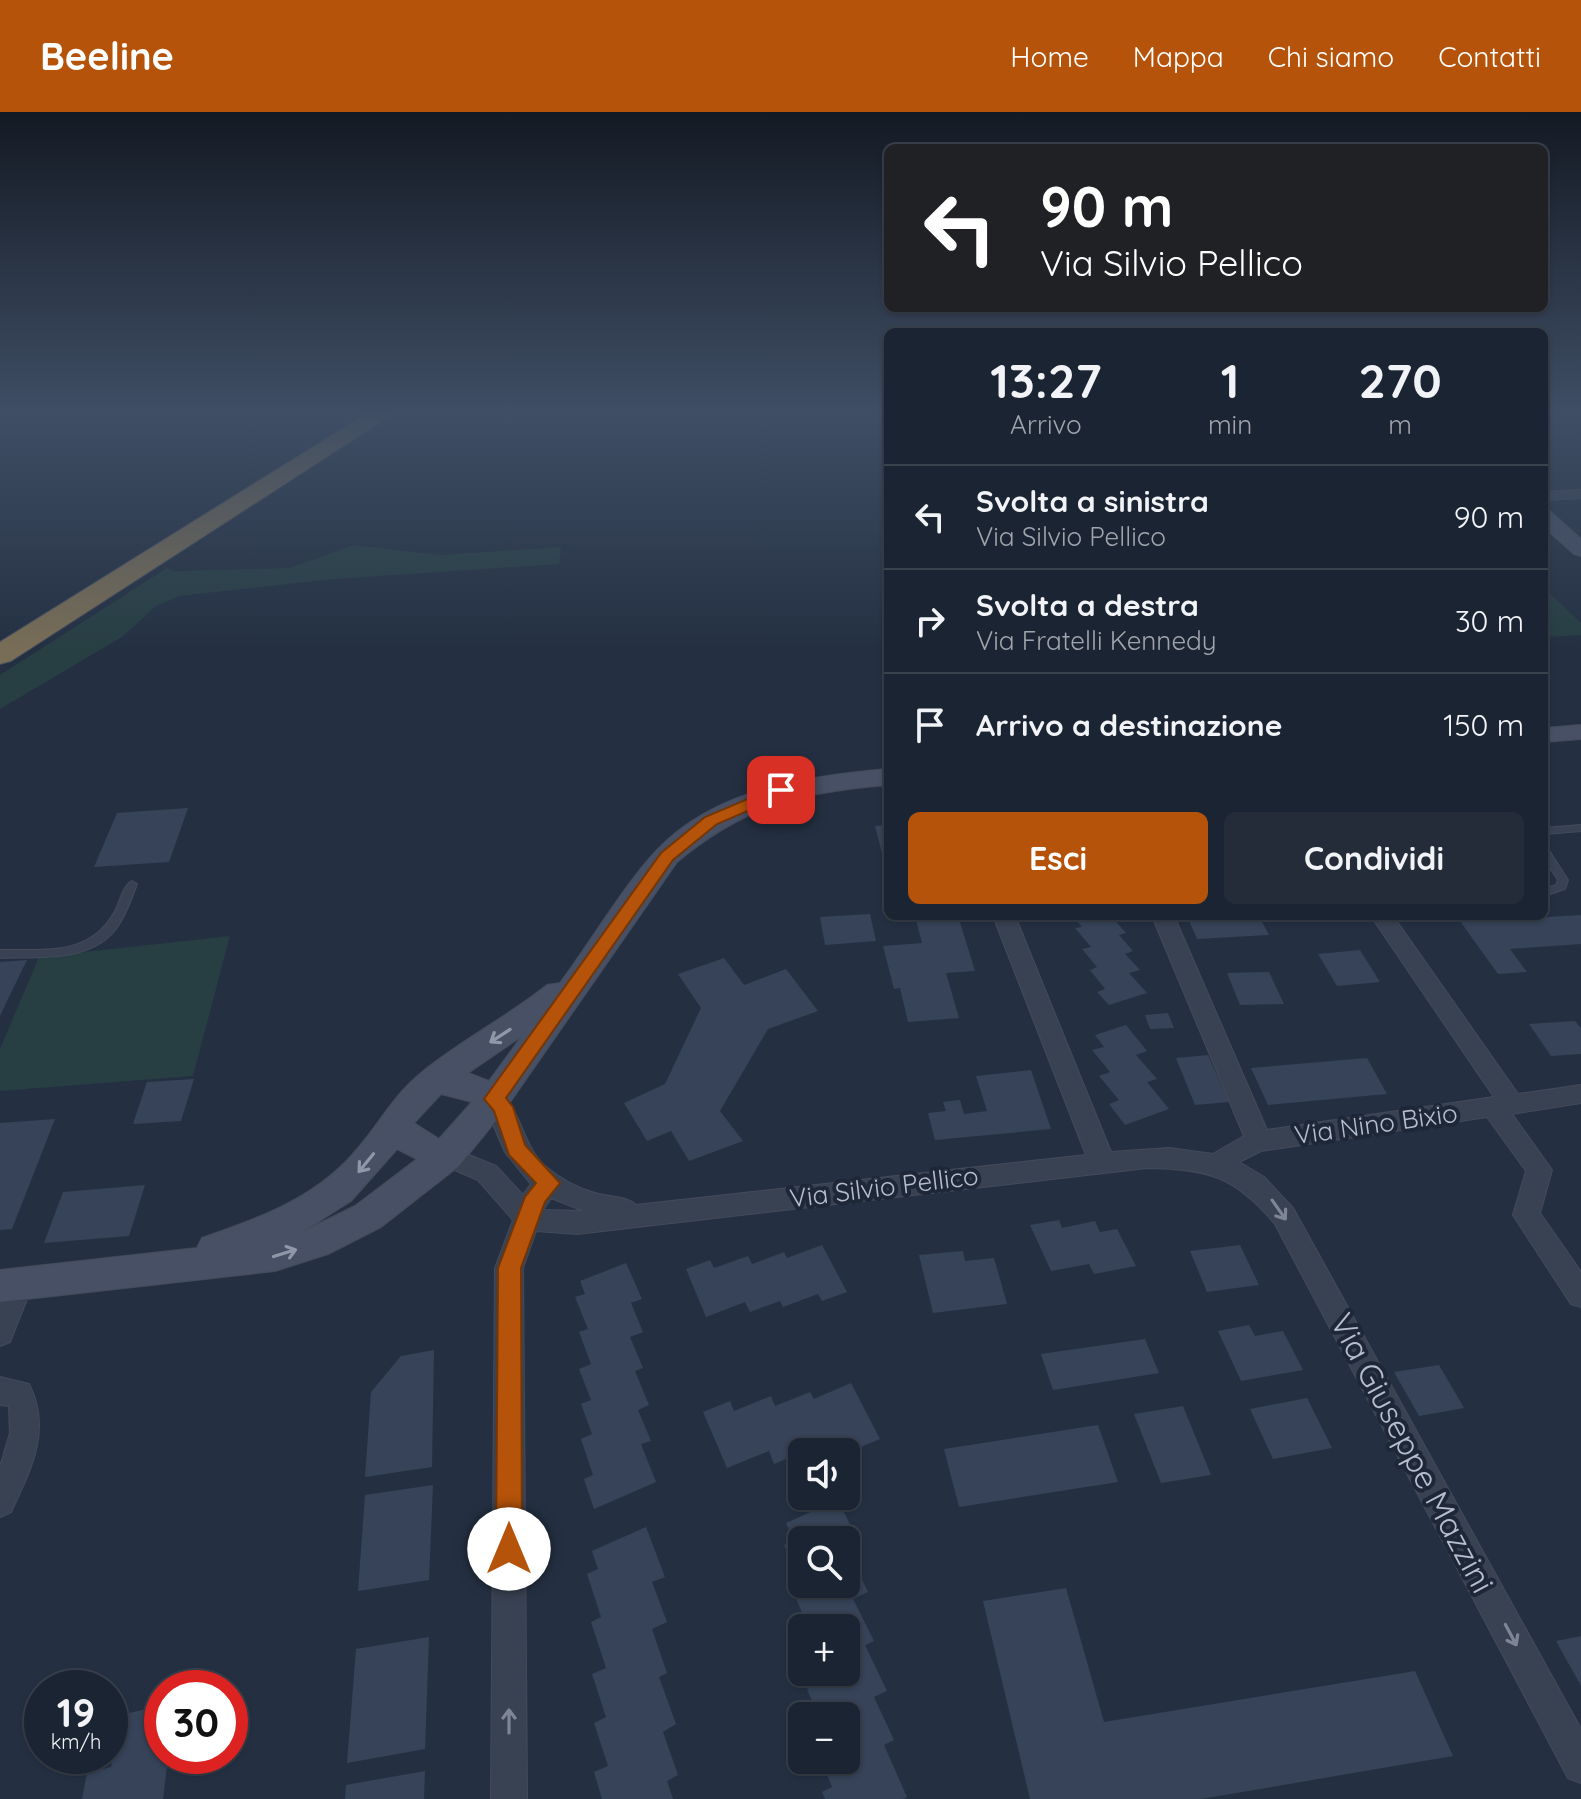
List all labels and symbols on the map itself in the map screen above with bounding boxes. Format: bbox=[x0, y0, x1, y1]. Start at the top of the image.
pin bbox=[747, 756, 815, 824]
one-way arrow bbox=[489, 1029, 512, 1045]
street label: Via Nino Bixio bbox=[1292, 1096, 1460, 1151]
one-way arrow bbox=[357, 1152, 375, 1173]
street label: Via Silvio Pellico bbox=[788, 1159, 980, 1214]
one-way arrow bbox=[1271, 1198, 1287, 1220]
one-way arrow bbox=[271, 1245, 297, 1260]
street label: Via Giuseppe Mazzini bbox=[1322, 1306, 1504, 1599]
position arrow bbox=[467, 1507, 551, 1591]
one-way arrow bbox=[1503, 1622, 1519, 1646]
speed limit sign: 30 bbox=[144, 1670, 248, 1774]
one-way arrow bbox=[501, 1708, 517, 1735]

